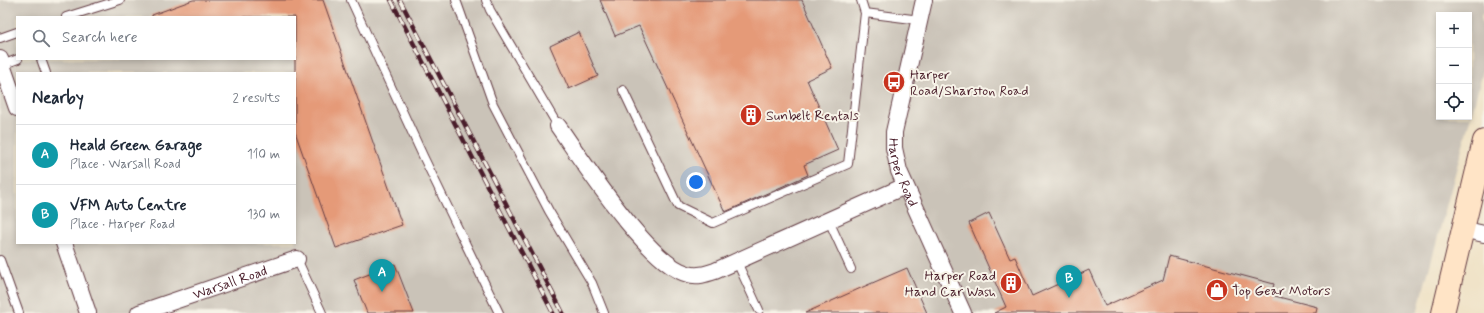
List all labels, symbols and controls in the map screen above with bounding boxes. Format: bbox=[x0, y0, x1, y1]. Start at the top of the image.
map controls bbox=[1436, 12, 1472, 120]
button: + bbox=[1436, 12, 1472, 48]
search box bbox=[16, 16, 296, 60]
icon: search bbox=[30, 27, 52, 49]
text: Search here bbox=[62, 28, 138, 48]
button: − bbox=[1436, 48, 1472, 84]
place label: Harper Road/Sharston Road bbox=[910, 66, 1029, 100]
bus stop icon: Harper Road/Sharston Road bbox=[881, 69, 907, 95]
button: locate bbox=[1436, 84, 1472, 120]
text: Nearby bbox=[32, 87, 84, 109]
text: 2 results bbox=[233, 90, 280, 107]
building icon: Sunbelt Rentals bbox=[738, 102, 764, 128]
place label: Sunbelt Rentals bbox=[766, 107, 859, 125]
text: Heald Green Garage bbox=[70, 136, 202, 156]
street label: Harper Road bbox=[884, 138, 922, 210]
text: A bbox=[41, 146, 49, 163]
text: 110 m bbox=[247, 146, 280, 163]
text: Place · Warsall Road bbox=[70, 156, 181, 173]
your location bbox=[686, 172, 706, 192]
text: VFM Auto Centre bbox=[70, 196, 187, 216]
text: B bbox=[41, 206, 49, 223]
text: 130 m bbox=[247, 206, 280, 223]
text: Place · Harper Road bbox=[70, 216, 175, 233]
pin: A bbox=[369, 259, 395, 292]
street label: Warsall Road bbox=[190, 262, 270, 304]
pin: B bbox=[1056, 265, 1082, 298]
place label: Harper Road Hand Car Wash bbox=[905, 267, 996, 301]
building icon: Harper Road Hand Car Wash bbox=[998, 270, 1024, 296]
shop icon: Top Gear Motors bbox=[1204, 277, 1230, 303]
place label: Top Gear Motors bbox=[1232, 282, 1330, 300]

